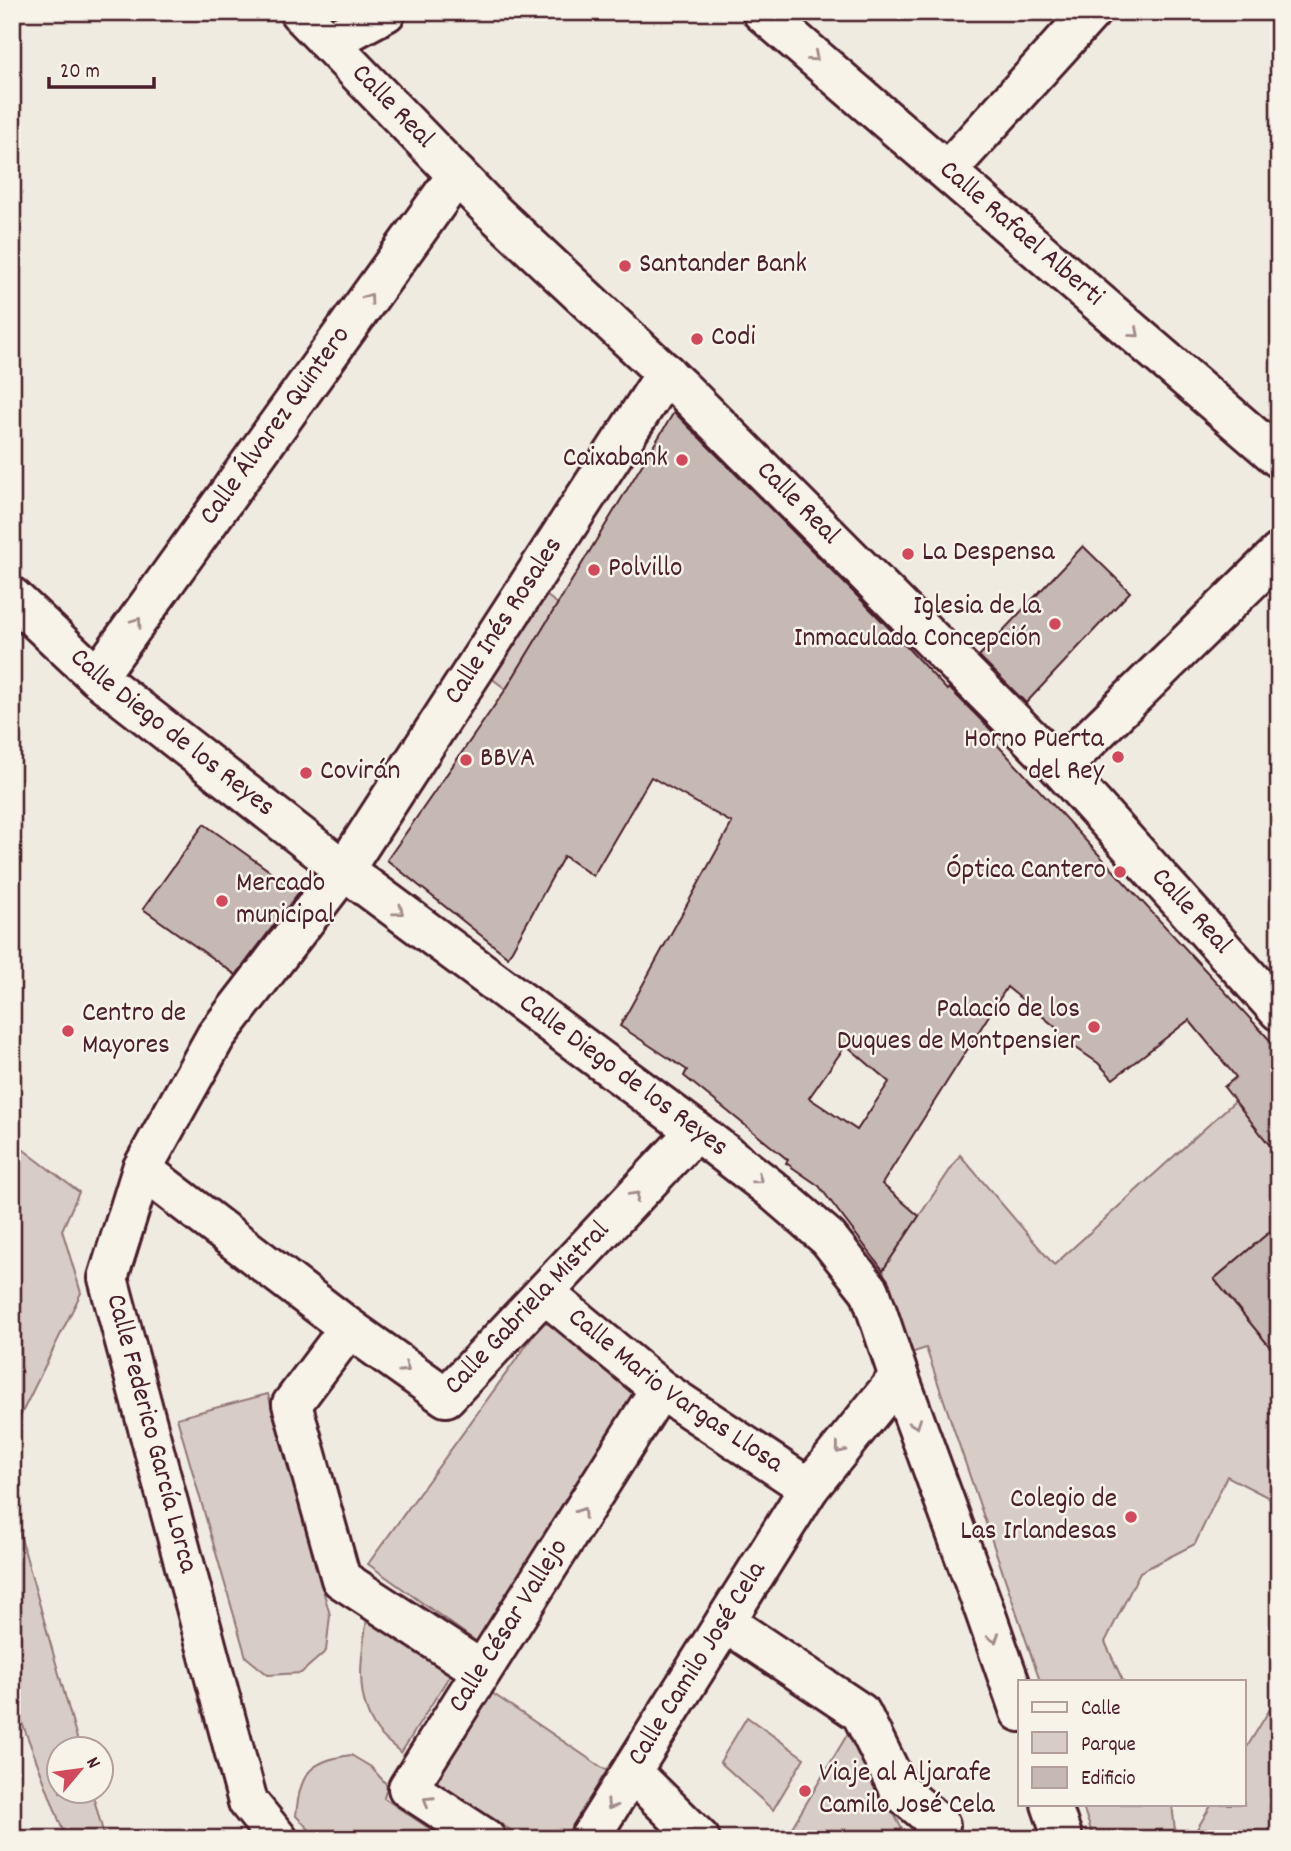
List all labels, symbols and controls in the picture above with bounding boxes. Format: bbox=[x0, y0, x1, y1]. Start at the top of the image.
scale bar bbox=[49, 46, 154, 90]
one-way arrow bbox=[806, 49, 819, 61]
street label: Calle Real bbox=[341, 56, 443, 159]
text: 20 m bbox=[60, 58, 100, 88]
street label: Calle Rafael Alberti bbox=[929, 152, 1111, 317]
place label: Santander Bank bbox=[639, 246, 807, 286]
marker: Santander Bank bbox=[617, 258, 633, 274]
one-way arrow bbox=[361, 293, 373, 306]
street label: Calle Álvarez Quintero bbox=[191, 319, 362, 535]
place label: Codi bbox=[711, 319, 756, 359]
one-way arrow bbox=[1126, 325, 1139, 337]
marker: Codi bbox=[689, 331, 705, 347]
place label: Caixabank bbox=[563, 440, 668, 480]
marker: Caixabank bbox=[674, 452, 690, 468]
street label: Calle Real bbox=[746, 453, 848, 555]
street label: Calle Inés Rosales bbox=[436, 530, 574, 713]
place label: La Despensa bbox=[922, 534, 1056, 574]
marker: La Despensa bbox=[900, 546, 916, 562]
place label: Polvillo bbox=[608, 550, 682, 590]
marker: Polvillo bbox=[586, 562, 602, 578]
place label: Iglesia de la Inmaculada Concepción bbox=[794, 588, 1042, 660]
marker: Iglesia de la Inmaculada Concepción bbox=[1047, 616, 1063, 632]
one-way arrow bbox=[129, 617, 141, 630]
street label: Calle Diego de los Reyes bbox=[59, 640, 282, 828]
place label: Horno Puerta del Rey bbox=[964, 721, 1105, 793]
place label: BBVA bbox=[480, 740, 535, 780]
marker: Horno Puerta del Rey bbox=[1110, 749, 1126, 765]
marker: BBVA bbox=[458, 752, 474, 768]
place label: Covirán bbox=[320, 753, 400, 793]
marker: Covirán bbox=[298, 765, 314, 781]
place label: Óptica Cantero bbox=[946, 852, 1106, 892]
street label: Calle Real bbox=[1140, 860, 1240, 965]
marker: Óptica Cantero bbox=[1112, 864, 1128, 880]
place label: Mercado municipal bbox=[236, 865, 335, 937]
marker: Mercado municipal bbox=[214, 893, 230, 909]
one-way arrow bbox=[391, 902, 404, 915]
street label: Calle Diego de los Reyes bbox=[509, 985, 736, 1168]
place label: Palacio de los Duques de Montpensier bbox=[837, 991, 1081, 1063]
place label: Centro de Mayores bbox=[82, 995, 186, 1067]
marker: Palacio de los Duques de Montpensier bbox=[1086, 1019, 1102, 1035]
marker: Centro de Mayores bbox=[60, 1023, 76, 1039]
one-way arrow bbox=[750, 1170, 762, 1183]
one-way arrow bbox=[626, 1191, 639, 1204]
street label: Calle Gabriela Mistral bbox=[436, 1213, 621, 1406]
street label: Calle Federico García Lorca bbox=[94, 1290, 207, 1579]
street label: Calle Mario Vargas Llosa bbox=[558, 1300, 791, 1485]
one-way arrow bbox=[397, 1360, 410, 1372]
one-way arrow bbox=[908, 1418, 922, 1430]
one-way arrow bbox=[836, 1441, 849, 1454]
place label: Colegio de Las Irlandesas bbox=[960, 1481, 1117, 1553]
one-way arrow bbox=[573, 1507, 586, 1520]
marker: Colegio de Las Irlandesas bbox=[1123, 1509, 1139, 1525]
street label: Calle César Vallejo bbox=[440, 1532, 580, 1721]
street label: Calle Camilo José Cela bbox=[619, 1554, 778, 1775]
one-way arrow bbox=[986, 1631, 1000, 1644]
legend bbox=[1018, 1680, 1246, 1806]
text: Calle bbox=[1081, 1695, 1120, 1725]
text: Parque bbox=[1081, 1731, 1136, 1761]
north arrow bbox=[46, 1736, 116, 1806]
text: N bbox=[78, 1753, 106, 1774]
place label: Viaje al Aljarafe Camilo José Cela bbox=[819, 1755, 996, 1827]
text: Edificio bbox=[1081, 1765, 1136, 1795]
marker: Viaje al Aljarafe Camilo José Cela bbox=[797, 1783, 813, 1799]
one-way arrow bbox=[423, 1796, 436, 1809]
one-way arrow bbox=[606, 1798, 619, 1811]

